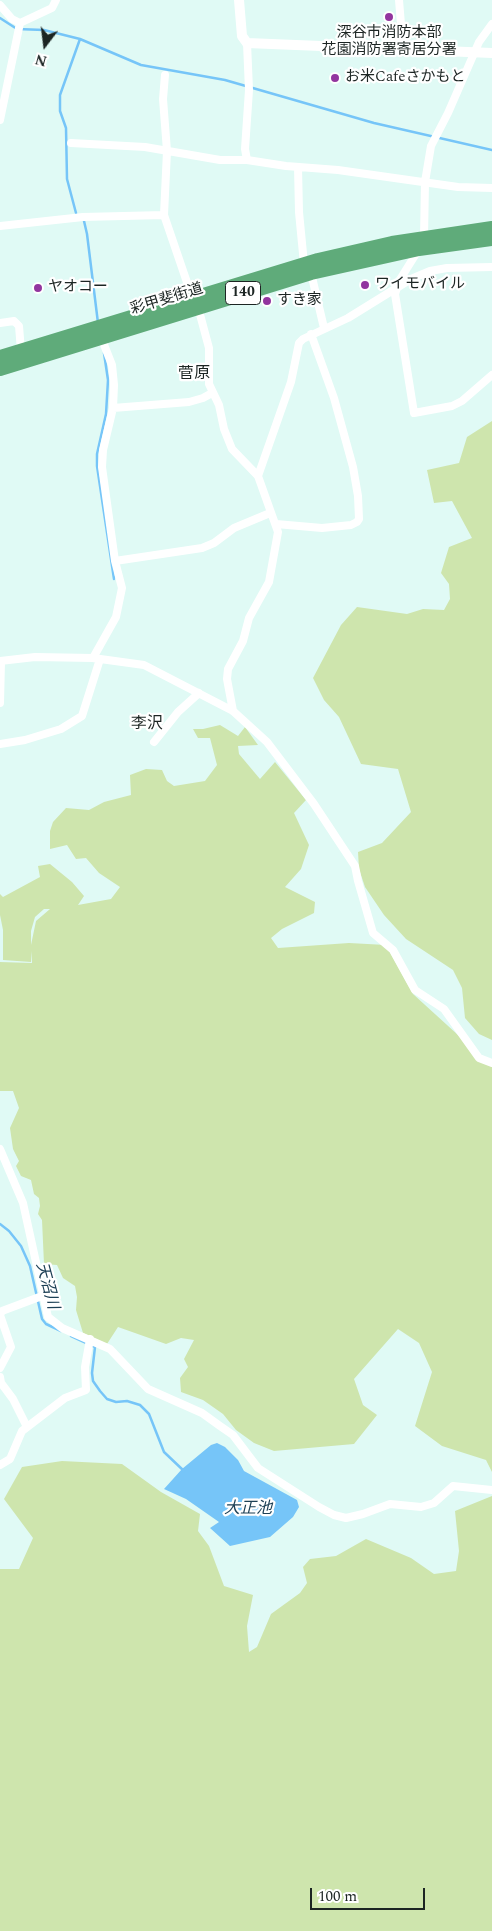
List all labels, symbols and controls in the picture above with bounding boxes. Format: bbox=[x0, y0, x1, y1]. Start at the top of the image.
marker: 深谷市消防本部 花園消防署寄居分署 bbox=[383, 11, 395, 23]
north arrow bbox=[20, 20, 70, 70]
place label: 深谷市消防本部 花園消防署寄居分署 bbox=[322, 25, 456, 60]
text: N bbox=[33, 48, 49, 72]
place label: お米Cafeさかもと bbox=[345, 69, 465, 87]
marker: お米Cafeさかもと bbox=[329, 72, 341, 84]
place label: ワイモバイル bbox=[375, 276, 465, 294]
place label: ヤオコー bbox=[48, 279, 108, 297]
marker: ワイモバイル bbox=[359, 279, 371, 291]
street label: 彩甲斐街道 bbox=[129, 280, 205, 320]
marker: ヤオコー bbox=[32, 282, 44, 294]
road number: 140 bbox=[226, 282, 260, 304]
place label: すき家 bbox=[277, 292, 322, 310]
marker: すき家 bbox=[261, 295, 273, 307]
district label: 菅原 bbox=[178, 365, 210, 385]
district label: 李沢 bbox=[131, 715, 163, 735]
water label: 天沼川 bbox=[31, 1260, 61, 1312]
water label: 大正池 bbox=[224, 1500, 272, 1520]
scale bar bbox=[312, 1878, 427, 1910]
text: 100 m bbox=[318, 1885, 357, 1908]

